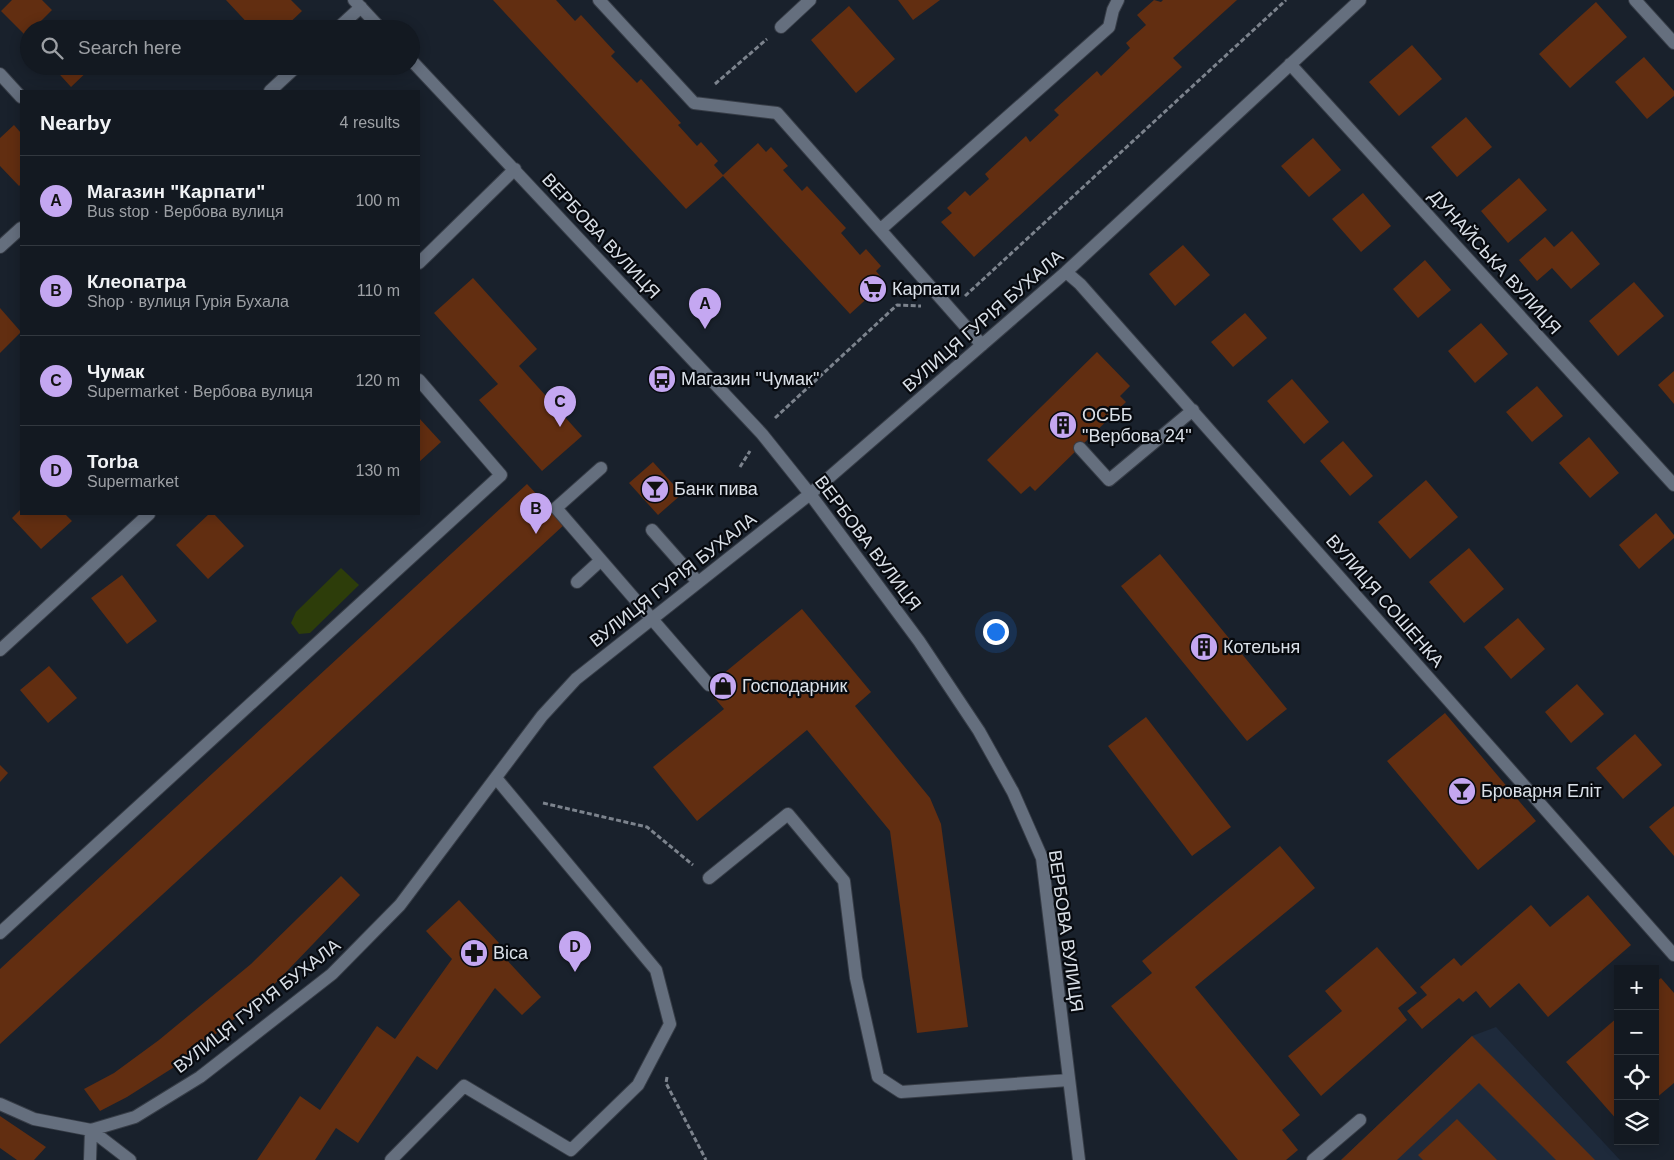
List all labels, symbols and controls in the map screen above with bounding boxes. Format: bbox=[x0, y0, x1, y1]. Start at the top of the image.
search box bbox=[20, 20, 420, 75]
icon: search bbox=[38, 34, 66, 62]
text: Search here bbox=[78, 37, 182, 58]
text: Nearby bbox=[40, 111, 111, 134]
text: 4 results bbox=[340, 114, 400, 131]
street label: ВЕРБОВА ВУЛИЦЯ bbox=[538, 169, 664, 303]
text: Магазин "Карпати" bbox=[87, 181, 265, 202]
street label: ДУНАЙСЬКА ВУЛИЦЯ bbox=[1425, 185, 1566, 338]
text: A bbox=[50, 192, 62, 209]
text: 100 m bbox=[356, 192, 400, 209]
text: Bus stop · Вербова вулиця bbox=[87, 203, 284, 220]
street label: ВУЛИЦЯ ГУРІЯ БУХАЛА bbox=[899, 246, 1067, 396]
text: Клеопатра bbox=[87, 271, 186, 292]
supermarket icon: Карпати bbox=[858, 274, 888, 304]
place label: Карпати bbox=[892, 279, 960, 299]
text: B bbox=[50, 282, 62, 299]
text: 110 m bbox=[357, 282, 400, 299]
pin: A bbox=[689, 288, 721, 329]
text: Shop · вулиця Гурія Бухала bbox=[87, 293, 289, 310]
text: Чумак bbox=[87, 361, 145, 382]
bus stop icon: Магазин "Чумак" bbox=[647, 364, 677, 394]
place label: Магазин "Чумак" bbox=[681, 369, 819, 389]
text: C bbox=[50, 372, 62, 389]
text: 120 m bbox=[356, 372, 400, 389]
text: Supermarket · Вербова вулиця bbox=[87, 383, 313, 400]
pin: C bbox=[544, 386, 576, 427]
place label: ОСББ "Вербова 24" bbox=[1082, 405, 1192, 446]
building icon: ОСББ "Вербова 24" bbox=[1048, 410, 1078, 440]
text: Torba bbox=[87, 451, 138, 472]
text: D bbox=[50, 462, 62, 479]
text: 130 m bbox=[356, 462, 400, 479]
street label: ВЕРБОВА ВУЛИЦЯ bbox=[811, 472, 925, 614]
text: Supermarket bbox=[87, 473, 179, 490]
bar icon: Банк пива bbox=[640, 474, 670, 504]
place label: Банк пива bbox=[674, 479, 759, 499]
pin: B bbox=[520, 493, 552, 534]
street label: ВУЛИЦЯ ГУРІЯ БУХАЛА bbox=[586, 509, 760, 651]
street label: ВУЛИЦЯ СОШЕНКА bbox=[1322, 531, 1448, 671]
your location bbox=[983, 619, 1009, 645]
building icon: Котельня bbox=[1189, 632, 1219, 662]
place label: Котельня bbox=[1223, 637, 1300, 657]
shop icon: Господарник bbox=[708, 671, 738, 701]
place label: Господарник bbox=[742, 676, 847, 696]
bar icon: Броварня Еліт bbox=[1447, 776, 1477, 806]
place label: Броварня Еліт bbox=[1481, 781, 1602, 801]
street label: ВЕРБОВА ВУЛИЦЯ bbox=[1045, 849, 1087, 1013]
pin: D bbox=[559, 931, 591, 972]
street label: ВУЛИЦЯ ГУРІЯ БУХАЛА bbox=[170, 935, 344, 1077]
pharmacy icon: Віса bbox=[459, 938, 489, 968]
place label: Віса bbox=[493, 943, 529, 963]
map controls bbox=[1614, 965, 1659, 1145]
button: + bbox=[1614, 965, 1659, 1010]
button: − bbox=[1614, 1010, 1659, 1055]
button: locate bbox=[1614, 1055, 1659, 1100]
button: layers bbox=[1614, 1100, 1659, 1145]

